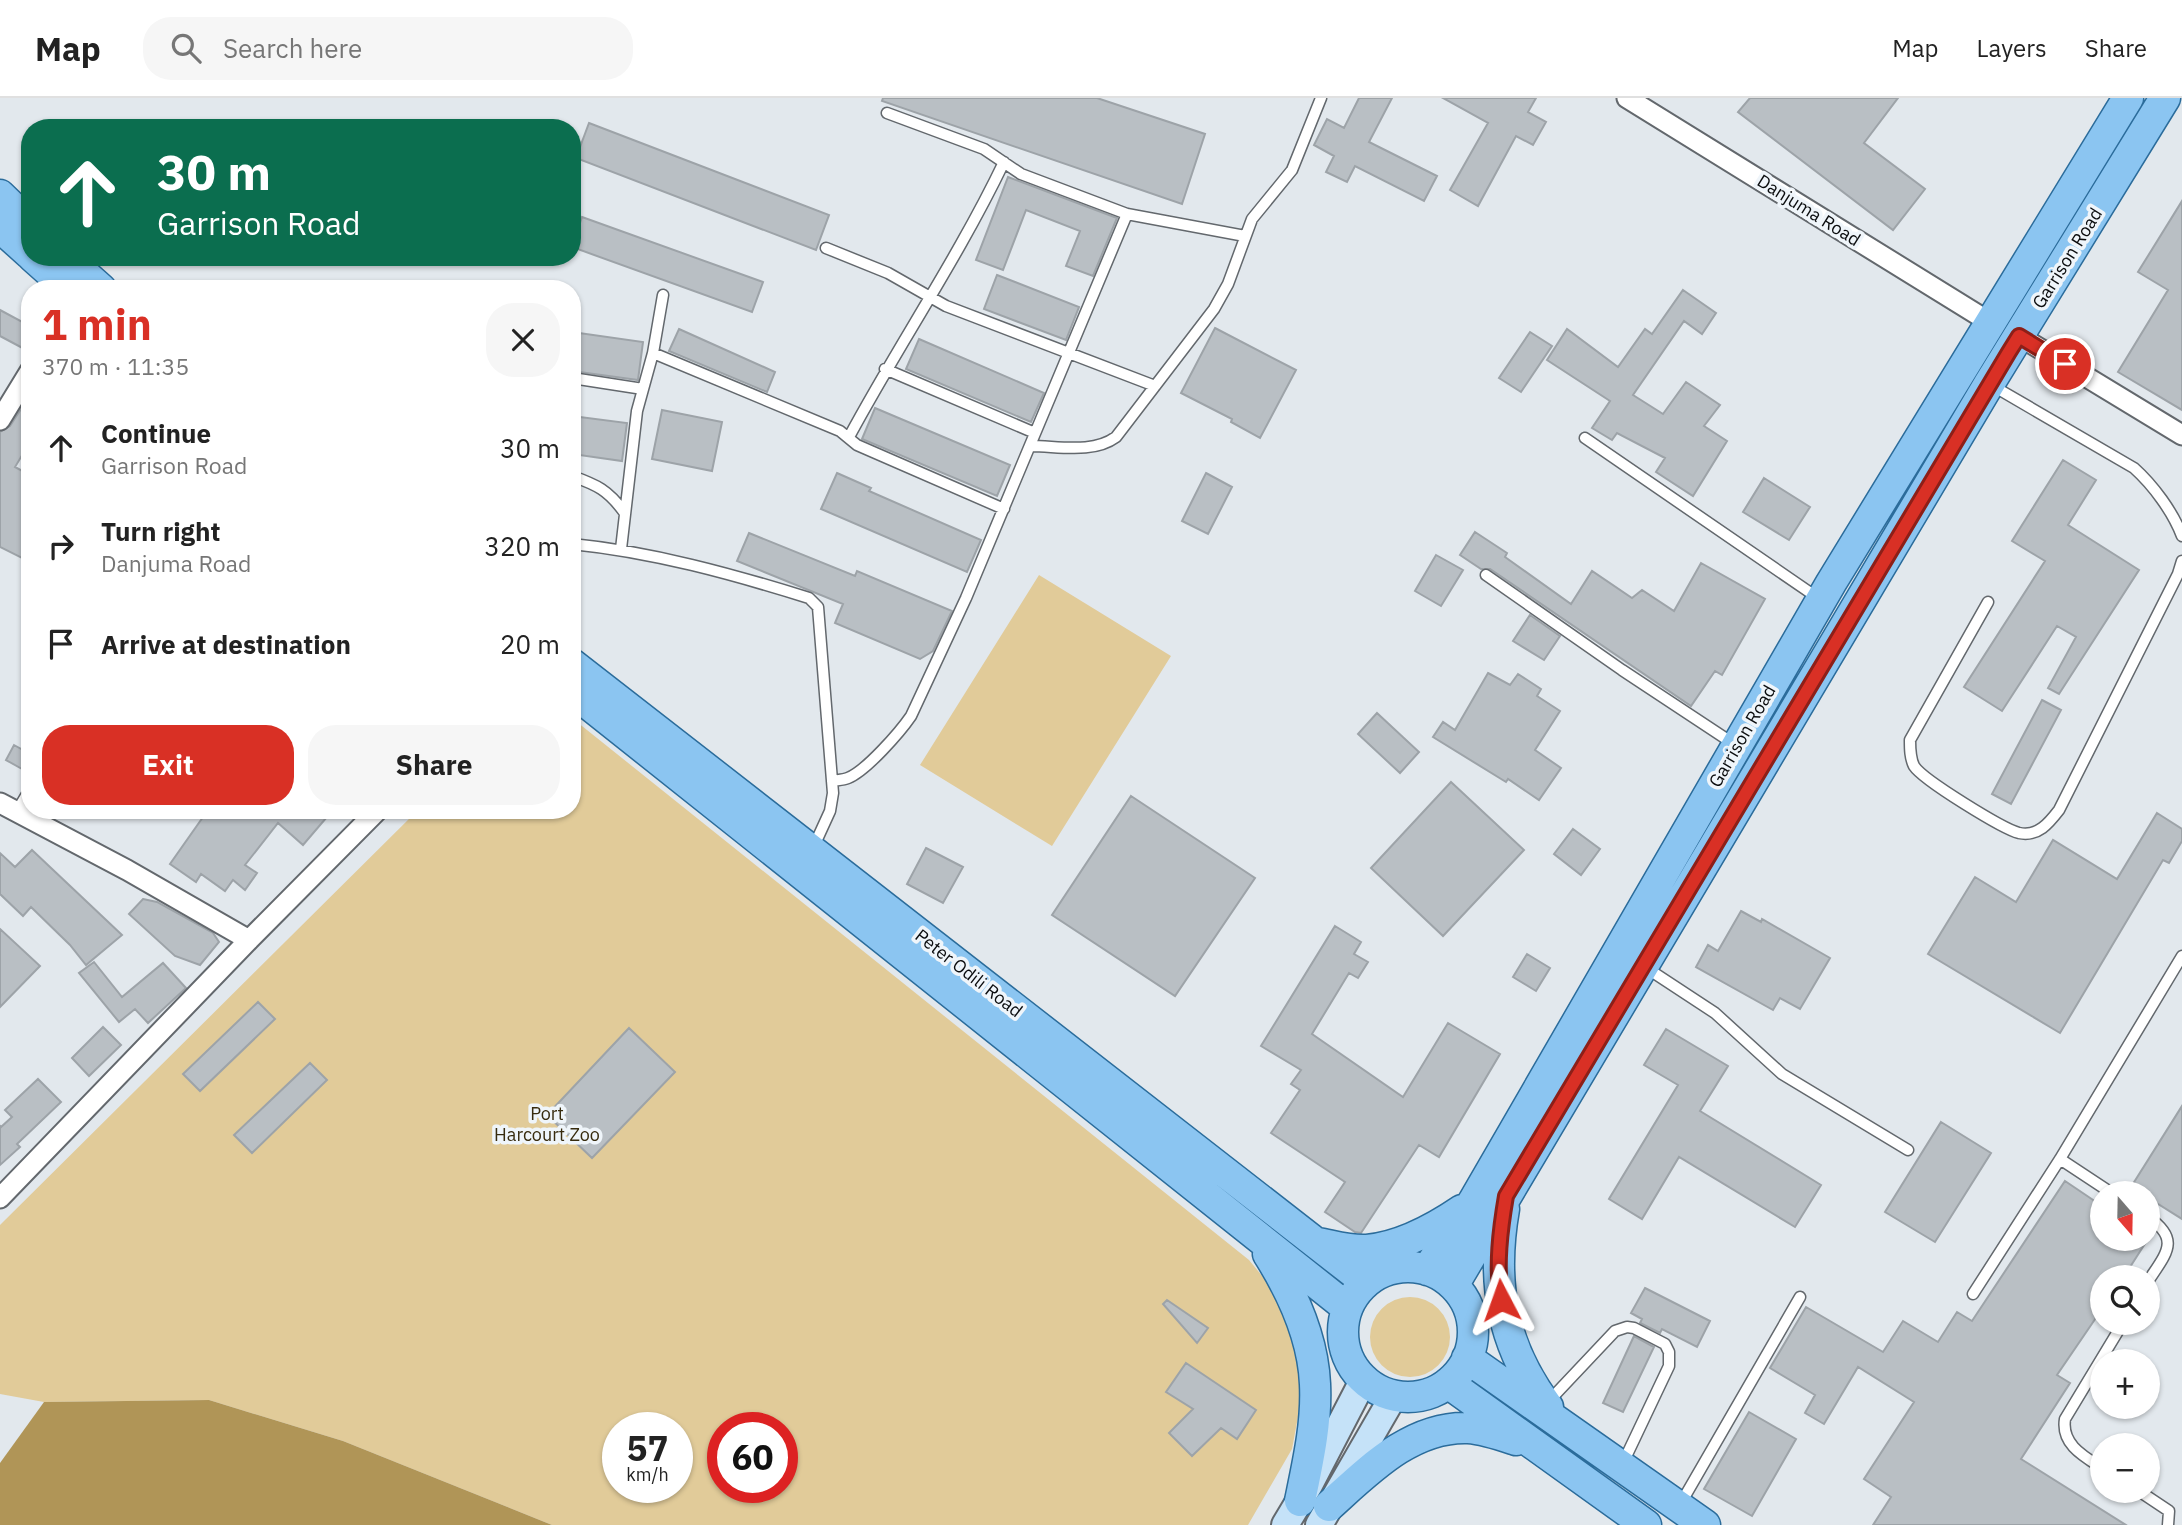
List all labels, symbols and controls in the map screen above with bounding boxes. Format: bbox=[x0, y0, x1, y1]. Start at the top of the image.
search box bbox=[143, 17, 633, 80]
text: Map bbox=[35, 27, 101, 70]
icon: search bbox=[167, 29, 205, 67]
text: Search here bbox=[223, 31, 362, 65]
text: Map bbox=[1892, 32, 1939, 64]
text: Layers bbox=[1977, 32, 2047, 64]
text: Share bbox=[2085, 32, 2147, 64]
text: 30 m bbox=[157, 140, 271, 203]
icon: ahead bbox=[42, 147, 133, 238]
street label: Danjuma Road bbox=[1753, 169, 1865, 251]
text: Garrison Road bbox=[157, 202, 361, 244]
street label: Garrison Road bbox=[2027, 203, 2107, 313]
text: 1 min bbox=[42, 297, 152, 352]
button: close bbox=[486, 303, 560, 377]
pin bbox=[2035, 334, 2095, 394]
icon: arrive bbox=[2046, 345, 2084, 383]
text: 370 m · 11:35 bbox=[42, 351, 189, 381]
text: Continue bbox=[101, 416, 211, 450]
icon: ahead bbox=[42, 429, 80, 467]
text: 30 m bbox=[500, 431, 560, 465]
text: Garrison Road bbox=[101, 450, 247, 480]
text: Turn right bbox=[101, 514, 220, 548]
icon: right bbox=[42, 527, 80, 565]
text: 320 m bbox=[484, 529, 560, 563]
text: Danjuma Road bbox=[101, 548, 251, 578]
icon: arrive bbox=[42, 625, 80, 663]
text: Arrive at destination bbox=[101, 627, 351, 661]
text: 20 m bbox=[500, 627, 560, 661]
street label: Garrison Road bbox=[1703, 681, 1781, 791]
button: Exit bbox=[42, 725, 294, 805]
button: Share bbox=[308, 725, 560, 805]
street label: Peter Odili Road bbox=[911, 924, 1027, 1022]
park label: Port Harcourt Zoo bbox=[494, 1102, 600, 1146]
north arrow bbox=[2090, 1181, 2160, 1251]
map controls bbox=[2090, 1181, 2160, 1503]
position arrow bbox=[1464, 1263, 1538, 1337]
button: search bbox=[2090, 1265, 2160, 1335]
button: + bbox=[2090, 1349, 2160, 1419]
speed limit sign: 60 bbox=[707, 1412, 798, 1503]
text: 57 bbox=[626, 1425, 669, 1471]
button: − bbox=[2090, 1433, 2160, 1503]
text: km/h bbox=[626, 1463, 669, 1486]

